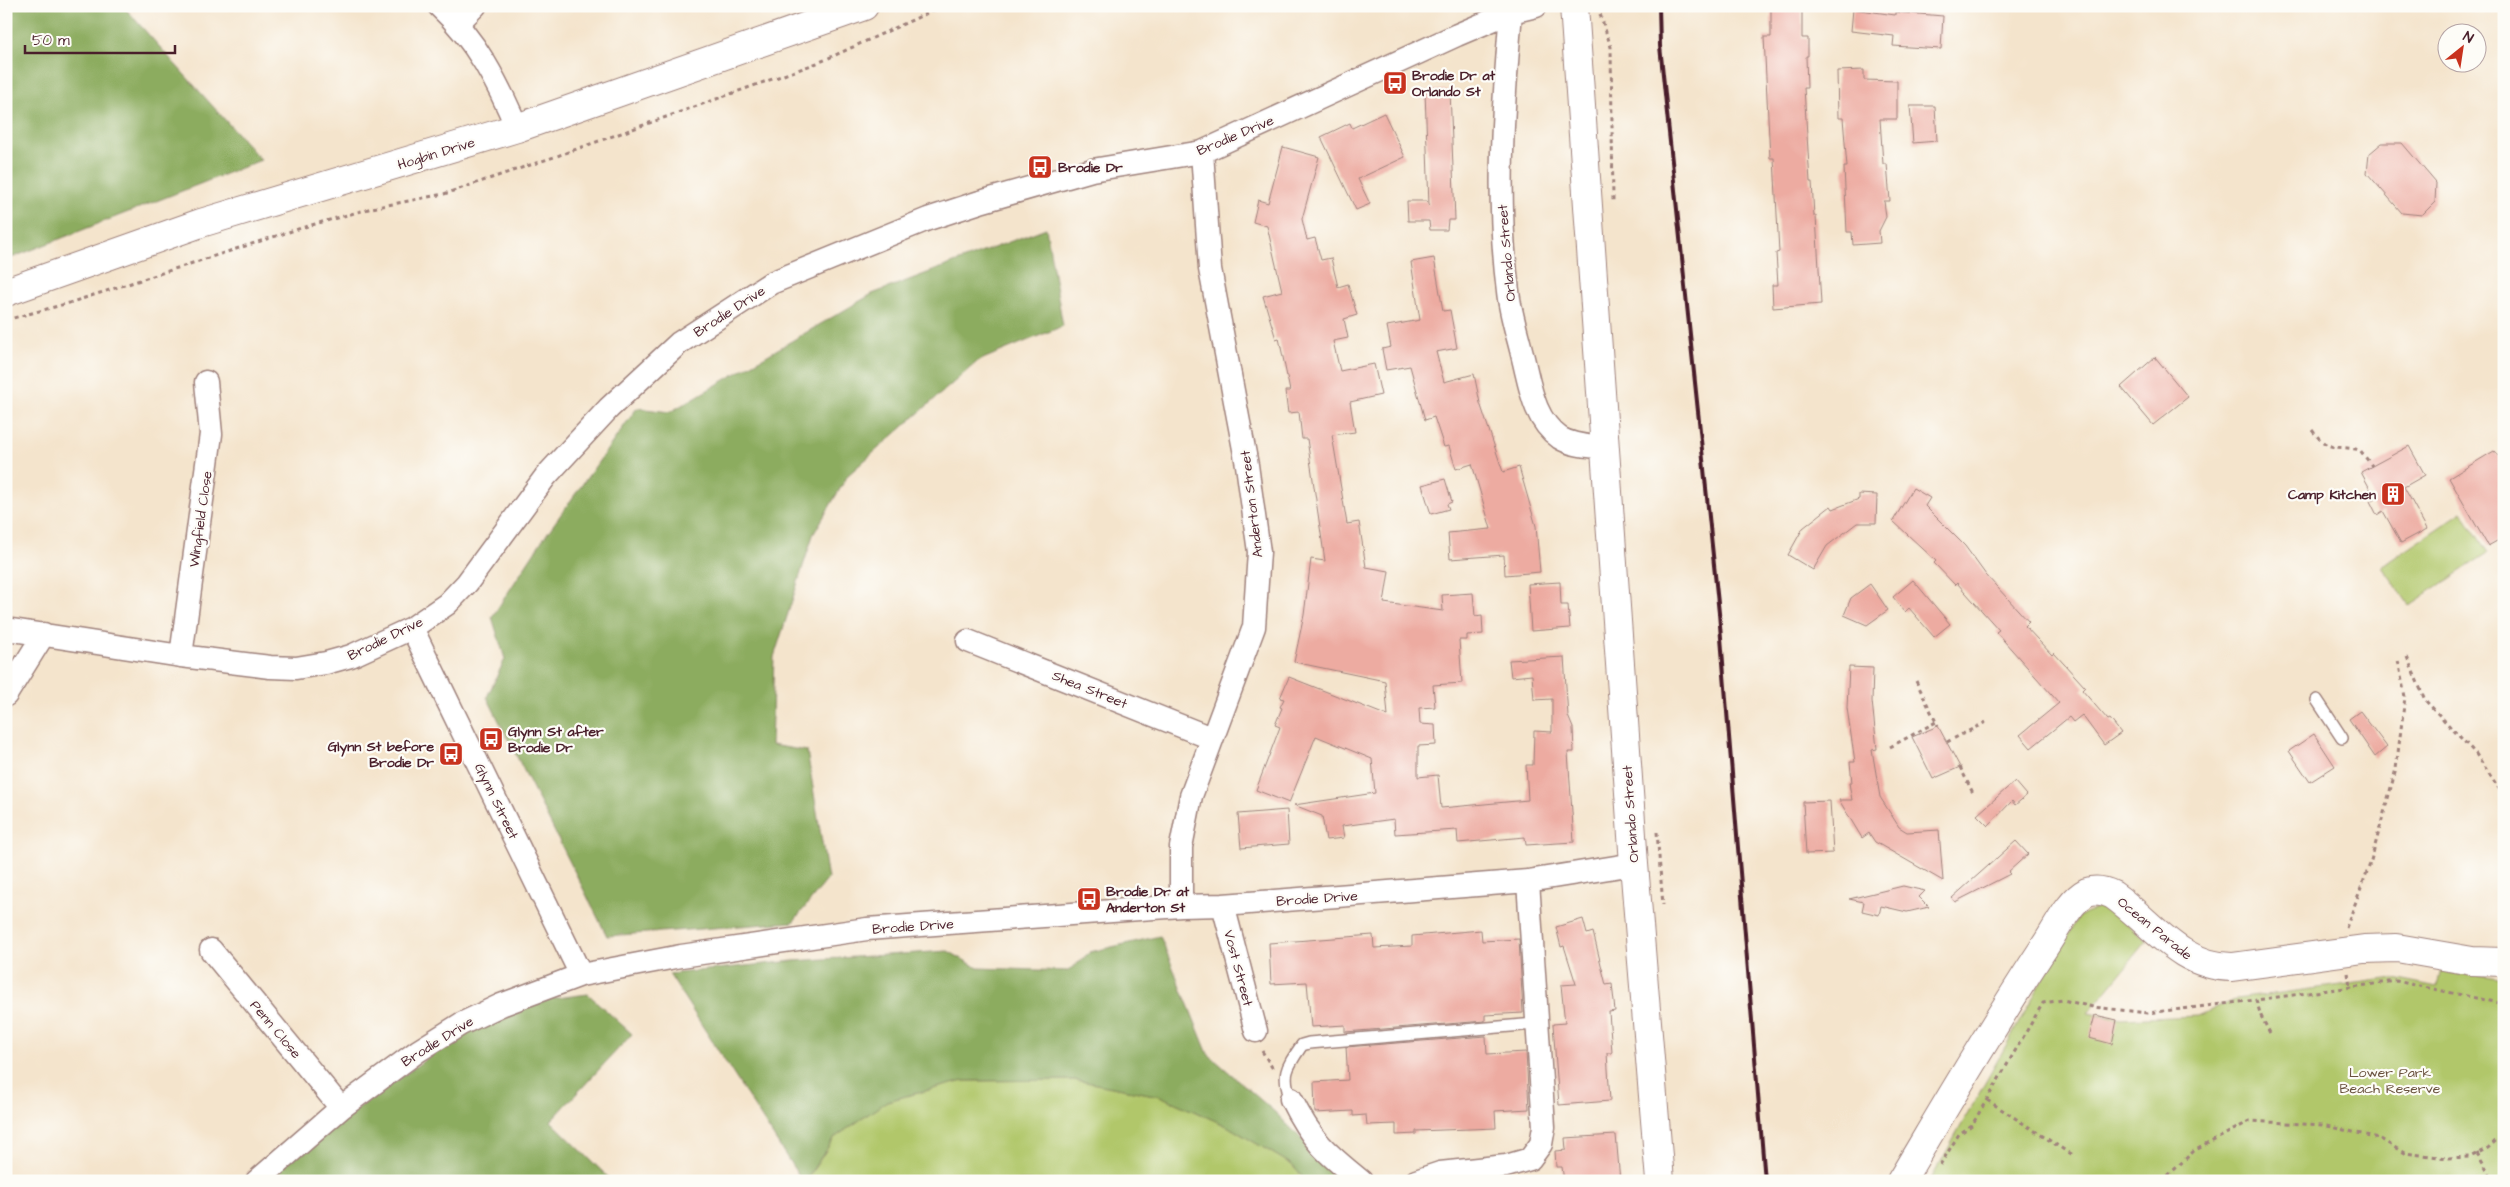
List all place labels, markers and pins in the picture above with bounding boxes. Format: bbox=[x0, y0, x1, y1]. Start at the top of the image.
place label: Brodie Dr at Orlando St bbox=[1412, 66, 1496, 102]
bus stop icon: Brodie Dr at Orlando St bbox=[1382, 70, 1408, 96]
bus stop icon: Brodie Dr bbox=[1027, 154, 1053, 180]
place label: Brodie Dr bbox=[1058, 158, 1123, 178]
building icon: Camp Kitchen bbox=[2380, 481, 2406, 507]
place label: Camp Kitchen bbox=[2288, 485, 2376, 505]
place label: Glynn St after Brodie Dr bbox=[508, 722, 604, 758]
bus stop icon: Glynn St after Brodie Dr bbox=[478, 726, 504, 752]
place label: Glynn St before Brodie Dr bbox=[328, 737, 434, 773]
bus stop icon: Glynn St before Brodie Dr bbox=[438, 741, 464, 767]
place label: Brodie Dr at Anderton St bbox=[1106, 882, 1190, 918]
bus stop icon: Brodie Dr at Anderton St bbox=[1076, 886, 1102, 912]

